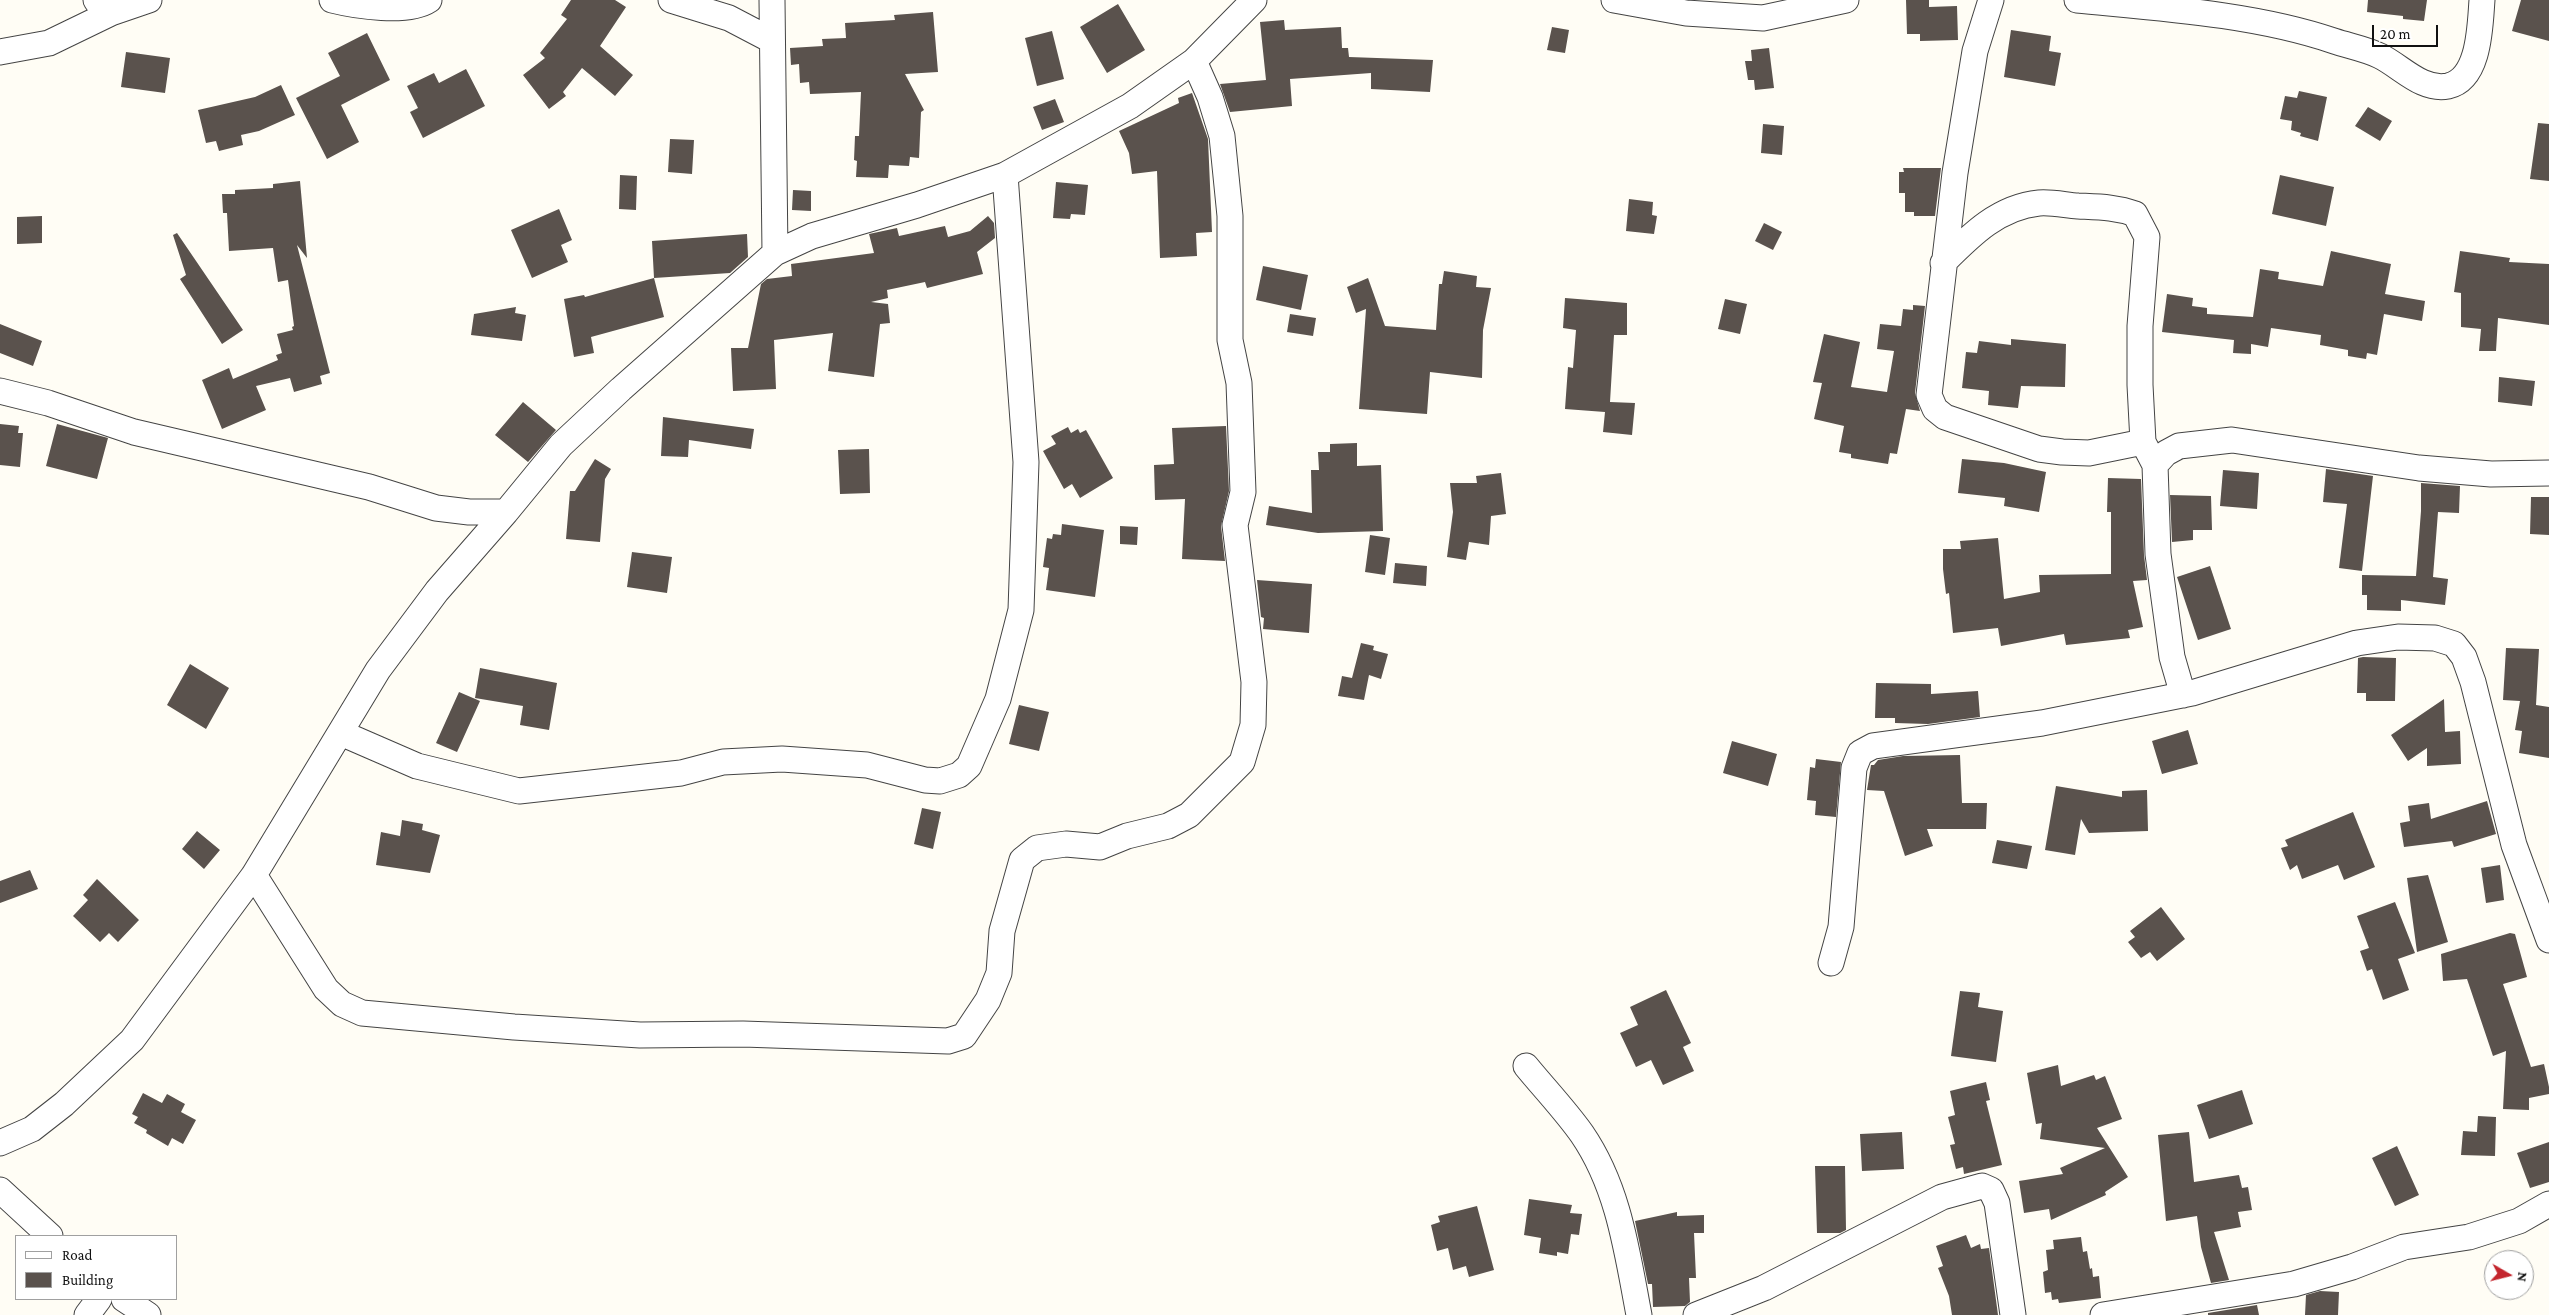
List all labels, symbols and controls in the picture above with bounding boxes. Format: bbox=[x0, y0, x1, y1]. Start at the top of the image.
scale bar bbox=[2374, 15, 2440, 47]
text: 20 m bbox=[2380, 26, 2411, 42]
legend bbox=[15, 1235, 178, 1300]
text: Road bbox=[62, 1247, 92, 1263]
north arrow bbox=[2484, 1250, 2534, 1300]
text: N bbox=[2514, 1271, 2531, 1283]
text: Building bbox=[62, 1272, 113, 1288]

